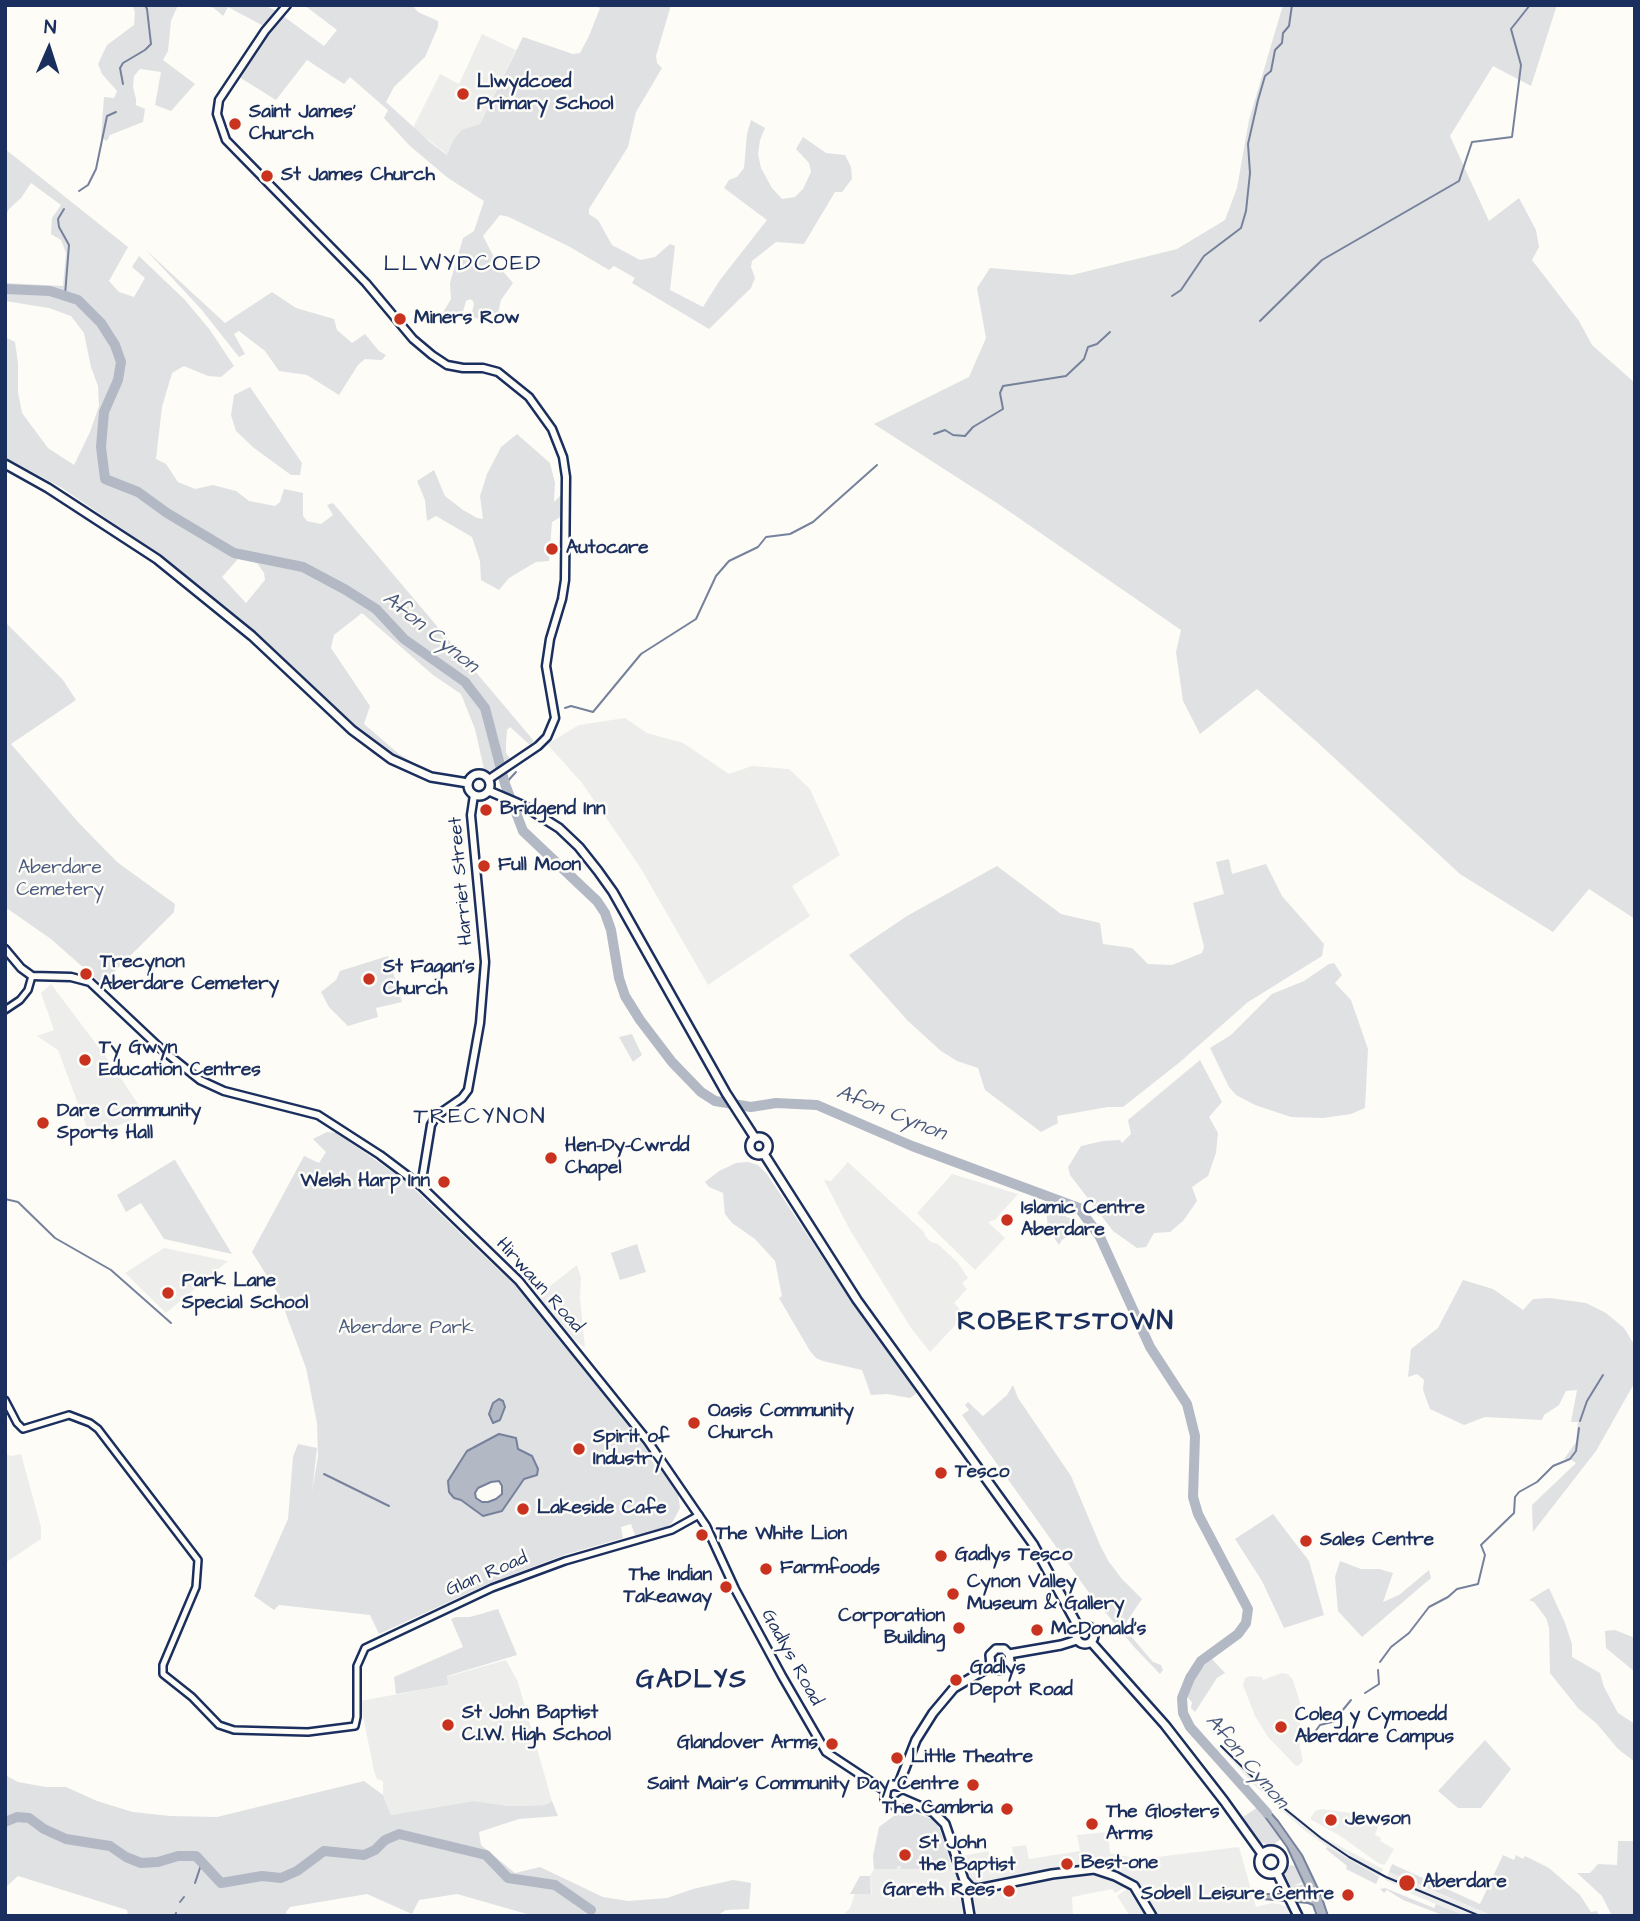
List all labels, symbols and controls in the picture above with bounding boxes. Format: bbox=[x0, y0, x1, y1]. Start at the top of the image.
north arrow bbox=[14, 14, 84, 84]
text: N bbox=[43, 14, 57, 41]
place label: Llwydcoed Primary School bbox=[477, 72, 613, 116]
marker: Llwydcoed Primary School bbox=[455, 86, 471, 102]
place label: Saint James' Church bbox=[249, 102, 356, 146]
marker: Saint James' Church bbox=[227, 116, 243, 132]
place label: St James Church bbox=[281, 165, 435, 187]
marker: St James Church bbox=[259, 168, 275, 184]
district label: LLWYDCOED bbox=[385, 251, 541, 279]
place label: Miners Row bbox=[414, 308, 520, 330]
marker: Miners Row bbox=[392, 311, 408, 327]
place label: Autocare bbox=[566, 538, 649, 560]
marker: Autocare bbox=[544, 541, 560, 557]
water label: Afon Cynon bbox=[377, 587, 483, 679]
place label: Bridgend Inn bbox=[500, 799, 605, 821]
marker: Bridgend Inn bbox=[478, 802, 494, 818]
street label: Harriet Street bbox=[445, 816, 479, 946]
place label: Full Moon bbox=[498, 855, 581, 877]
park label: Aberdare Cemetery bbox=[16, 858, 104, 902]
marker: Full Moon bbox=[476, 858, 492, 874]
place label: Trecynon Aberdare Cemetery bbox=[100, 952, 279, 996]
place label: St Fagan's Church bbox=[383, 957, 475, 1001]
marker: Trecynon Aberdare Cemetery bbox=[78, 966, 94, 982]
marker: St Fagan's Church bbox=[361, 971, 377, 987]
place label: Ty Gwyn Education Centres bbox=[99, 1038, 261, 1082]
marker: Ty Gwyn Education Centres bbox=[77, 1052, 93, 1068]
water label: Afon Cynon bbox=[833, 1081, 949, 1147]
place label: Dare Community Sports Hall bbox=[57, 1101, 201, 1145]
district label: TRECYNON bbox=[414, 1104, 546, 1132]
marker: Dare Community Sports Hall bbox=[35, 1115, 51, 1131]
place label: Hen-Dy-Cwrdd Chapel bbox=[565, 1136, 690, 1180]
marker: Hen-Dy-Cwrdd Chapel bbox=[543, 1150, 559, 1166]
place label: Welsh Harp Inn bbox=[301, 1171, 430, 1193]
marker: Welsh Harp Inn bbox=[436, 1174, 452, 1190]
place label: Islamic Centre Aberdare bbox=[1021, 1198, 1145, 1242]
marker: Islamic Centre Aberdare bbox=[999, 1212, 1015, 1228]
street label: Hirwaun Road bbox=[490, 1234, 588, 1338]
place label: Park Lane Special School bbox=[182, 1271, 308, 1315]
marker: Park Lane Special School bbox=[160, 1285, 176, 1301]
district label: ROBERTSTOWN bbox=[959, 1308, 1173, 1340]
park label: Aberdare Park bbox=[338, 1318, 474, 1340]
place label: Oasis Community Church bbox=[708, 1401, 854, 1445]
marker: Oasis Community Church bbox=[686, 1415, 702, 1431]
place label: Spirit of Industry bbox=[593, 1427, 669, 1471]
marker: Spirit of Industry bbox=[571, 1441, 587, 1457]
place label: Tesco bbox=[955, 1462, 1009, 1484]
marker: Tesco bbox=[933, 1465, 949, 1481]
place label: Lakeside Cafe bbox=[537, 1498, 666, 1520]
marker: Lakeside Cafe bbox=[515, 1501, 531, 1517]
place label: The White Lion bbox=[716, 1524, 847, 1546]
marker: The White Lion bbox=[694, 1527, 710, 1543]
place label: Sales Centre bbox=[1320, 1530, 1434, 1552]
marker: Sales Centre bbox=[1298, 1533, 1314, 1549]
place label: Gadlys Tesco bbox=[955, 1545, 1072, 1567]
street label: Glan Road bbox=[443, 1548, 531, 1602]
marker: Gadlys Tesco bbox=[933, 1548, 949, 1564]
place label: Farmfoods bbox=[780, 1558, 880, 1580]
marker: Farmfoods bbox=[758, 1561, 774, 1577]
place label: The Indian Takeaway bbox=[623, 1565, 712, 1609]
place label: Cynon Valley Museum & Gallery bbox=[967, 1572, 1125, 1616]
marker: The Indian Takeaway bbox=[718, 1579, 734, 1595]
marker: Cynon Valley Museum & Gallery bbox=[945, 1586, 961, 1602]
street label: Gadlys Road bbox=[755, 1606, 827, 1710]
place label: Corporation Building bbox=[838, 1606, 945, 1650]
place label: McDonald's bbox=[1051, 1619, 1146, 1641]
marker: Corporation Building bbox=[951, 1620, 967, 1636]
marker: McDonald's bbox=[1029, 1622, 1045, 1638]
place label: Gadlys Depot Road bbox=[970, 1658, 1073, 1702]
district label: GADLYS bbox=[637, 1666, 747, 1698]
marker: Gadlys Depot Road bbox=[948, 1672, 964, 1688]
place label: St John Baptist C.I.W. High School bbox=[462, 1703, 611, 1747]
place label: Coleg y Cymoedd Aberdare Campus bbox=[1295, 1705, 1454, 1749]
water label: Afon Cynon bbox=[1199, 1710, 1293, 1814]
marker: St John Baptist C.I.W. High School bbox=[440, 1717, 456, 1733]
marker: Coleg y Cymoedd Aberdare Campus bbox=[1273, 1719, 1289, 1735]
place label: Glandover Arms bbox=[677, 1733, 818, 1755]
marker: Glandover Arms bbox=[824, 1736, 840, 1752]
place label: Little Theatre bbox=[911, 1747, 1033, 1769]
marker: Little Theatre bbox=[889, 1750, 905, 1766]
place label: Saint Mair's Community Day Centre bbox=[647, 1774, 959, 1796]
marker: Saint Mair's Community Day Centre bbox=[965, 1777, 981, 1793]
place label: The Cambria bbox=[882, 1798, 993, 1820]
marker: The Cambria bbox=[999, 1801, 1015, 1817]
place label: The Glosters Arms bbox=[1106, 1802, 1219, 1846]
place label: Jewson bbox=[1345, 1809, 1410, 1831]
marker: Jewson bbox=[1323, 1812, 1339, 1828]
marker: The Glosters Arms bbox=[1084, 1816, 1100, 1832]
place label: St John the Baptist bbox=[919, 1833, 1016, 1877]
marker: St John the Baptist bbox=[897, 1847, 913, 1863]
place label: Best-one bbox=[1081, 1853, 1158, 1875]
marker: Best-one bbox=[1059, 1856, 1075, 1872]
place label: Aberdare bbox=[1423, 1872, 1507, 1894]
marker: Aberdare bbox=[1397, 1873, 1417, 1893]
place label: Gareth Rees bbox=[883, 1880, 995, 1902]
marker: Gareth Rees bbox=[1001, 1883, 1017, 1899]
place label: Sobell Leisure Centre bbox=[1141, 1884, 1334, 1906]
marker: Sobell Leisure Centre bbox=[1340, 1887, 1356, 1903]

